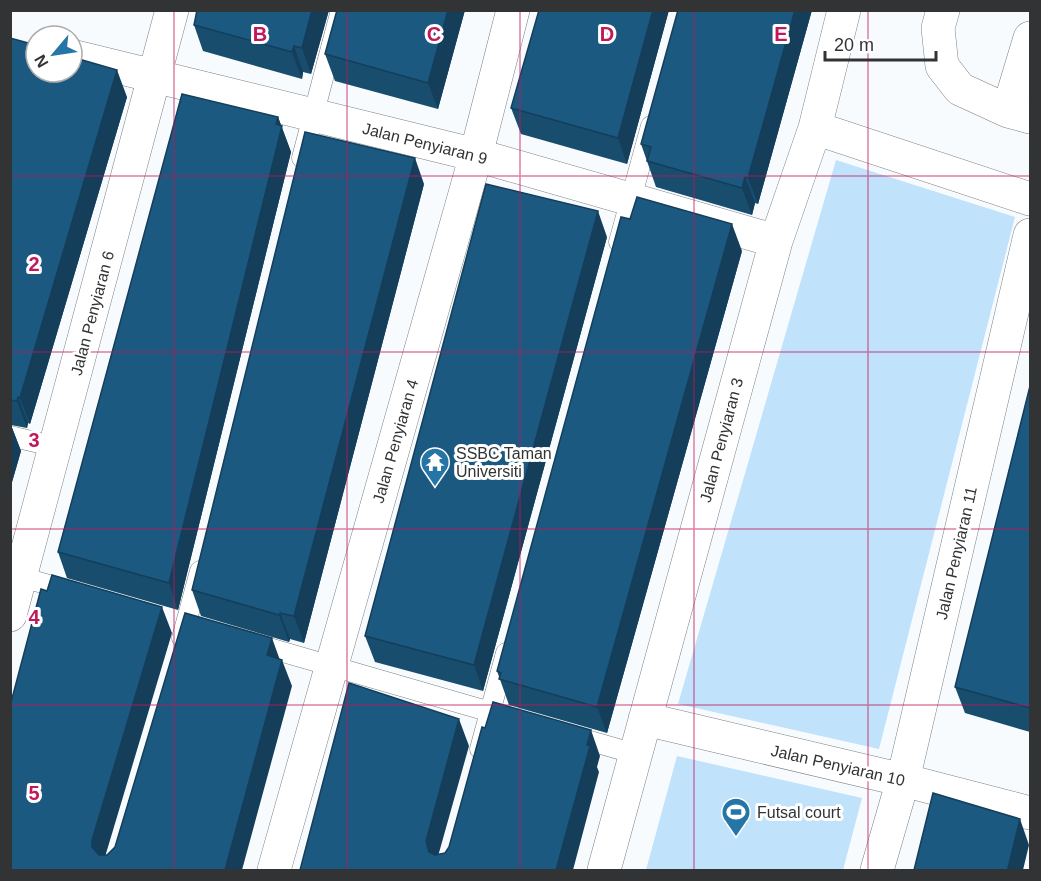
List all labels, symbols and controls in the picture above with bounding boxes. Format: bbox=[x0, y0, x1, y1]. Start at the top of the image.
text: B bbox=[253, 23, 267, 45]
text: C bbox=[427, 23, 441, 45]
text: D bbox=[600, 23, 614, 45]
text: E bbox=[774, 23, 788, 45]
north arrow bbox=[24, 24, 84, 84]
scale bar bbox=[825, 24, 936, 62]
text: 20 m bbox=[834, 35, 874, 55]
text: N bbox=[31, 52, 52, 70]
street label: Jalan Penyiaran 9 bbox=[361, 120, 489, 167]
street label: Jalan Penyiaran 6 bbox=[68, 249, 117, 377]
text: 2 bbox=[28, 253, 40, 275]
street label: Jalan Penyiaran 3 bbox=[697, 376, 746, 504]
street label: Jalan Penyiaran 4 bbox=[370, 377, 421, 505]
text: 3 bbox=[28, 429, 40, 451]
place label: SSBC Taman Universiti bbox=[456, 445, 552, 480]
temple icon: SSBC Taman Universiti bbox=[419, 446, 451, 488]
street label: Jalan Penyiaran 11 bbox=[933, 485, 980, 621]
text: 4 bbox=[28, 606, 40, 628]
street label: Jalan Penyiaran 10 bbox=[769, 742, 907, 789]
text: 5 bbox=[28, 782, 40, 804]
sports icon: Futsal court bbox=[720, 796, 752, 838]
place label: Futsal court bbox=[757, 804, 841, 821]

